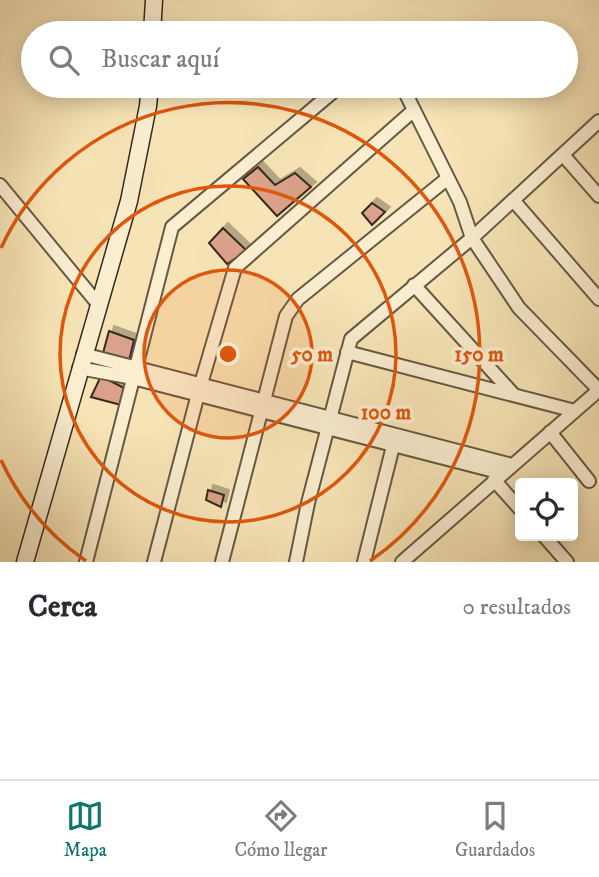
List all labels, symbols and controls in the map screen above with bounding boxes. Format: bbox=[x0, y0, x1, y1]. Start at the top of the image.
search box bbox=[21, 21, 578, 98]
icon: search bbox=[45, 41, 83, 79]
text: Buscar aquí bbox=[101, 43, 219, 76]
centre of rings bbox=[216, 342, 240, 366]
text: 50 m bbox=[290, 342, 333, 368]
text: 150 m bbox=[454, 342, 504, 368]
text: 100 m bbox=[361, 400, 411, 426]
map controls bbox=[515, 478, 578, 541]
button: locate bbox=[515, 478, 578, 541]
text: Cerca bbox=[28, 589, 97, 626]
text: 0 resultados bbox=[463, 593, 571, 622]
tab: Mapa bbox=[64, 797, 107, 862]
tab: Cómo llegar bbox=[234, 797, 327, 862]
tab: Guardados bbox=[455, 797, 535, 862]

